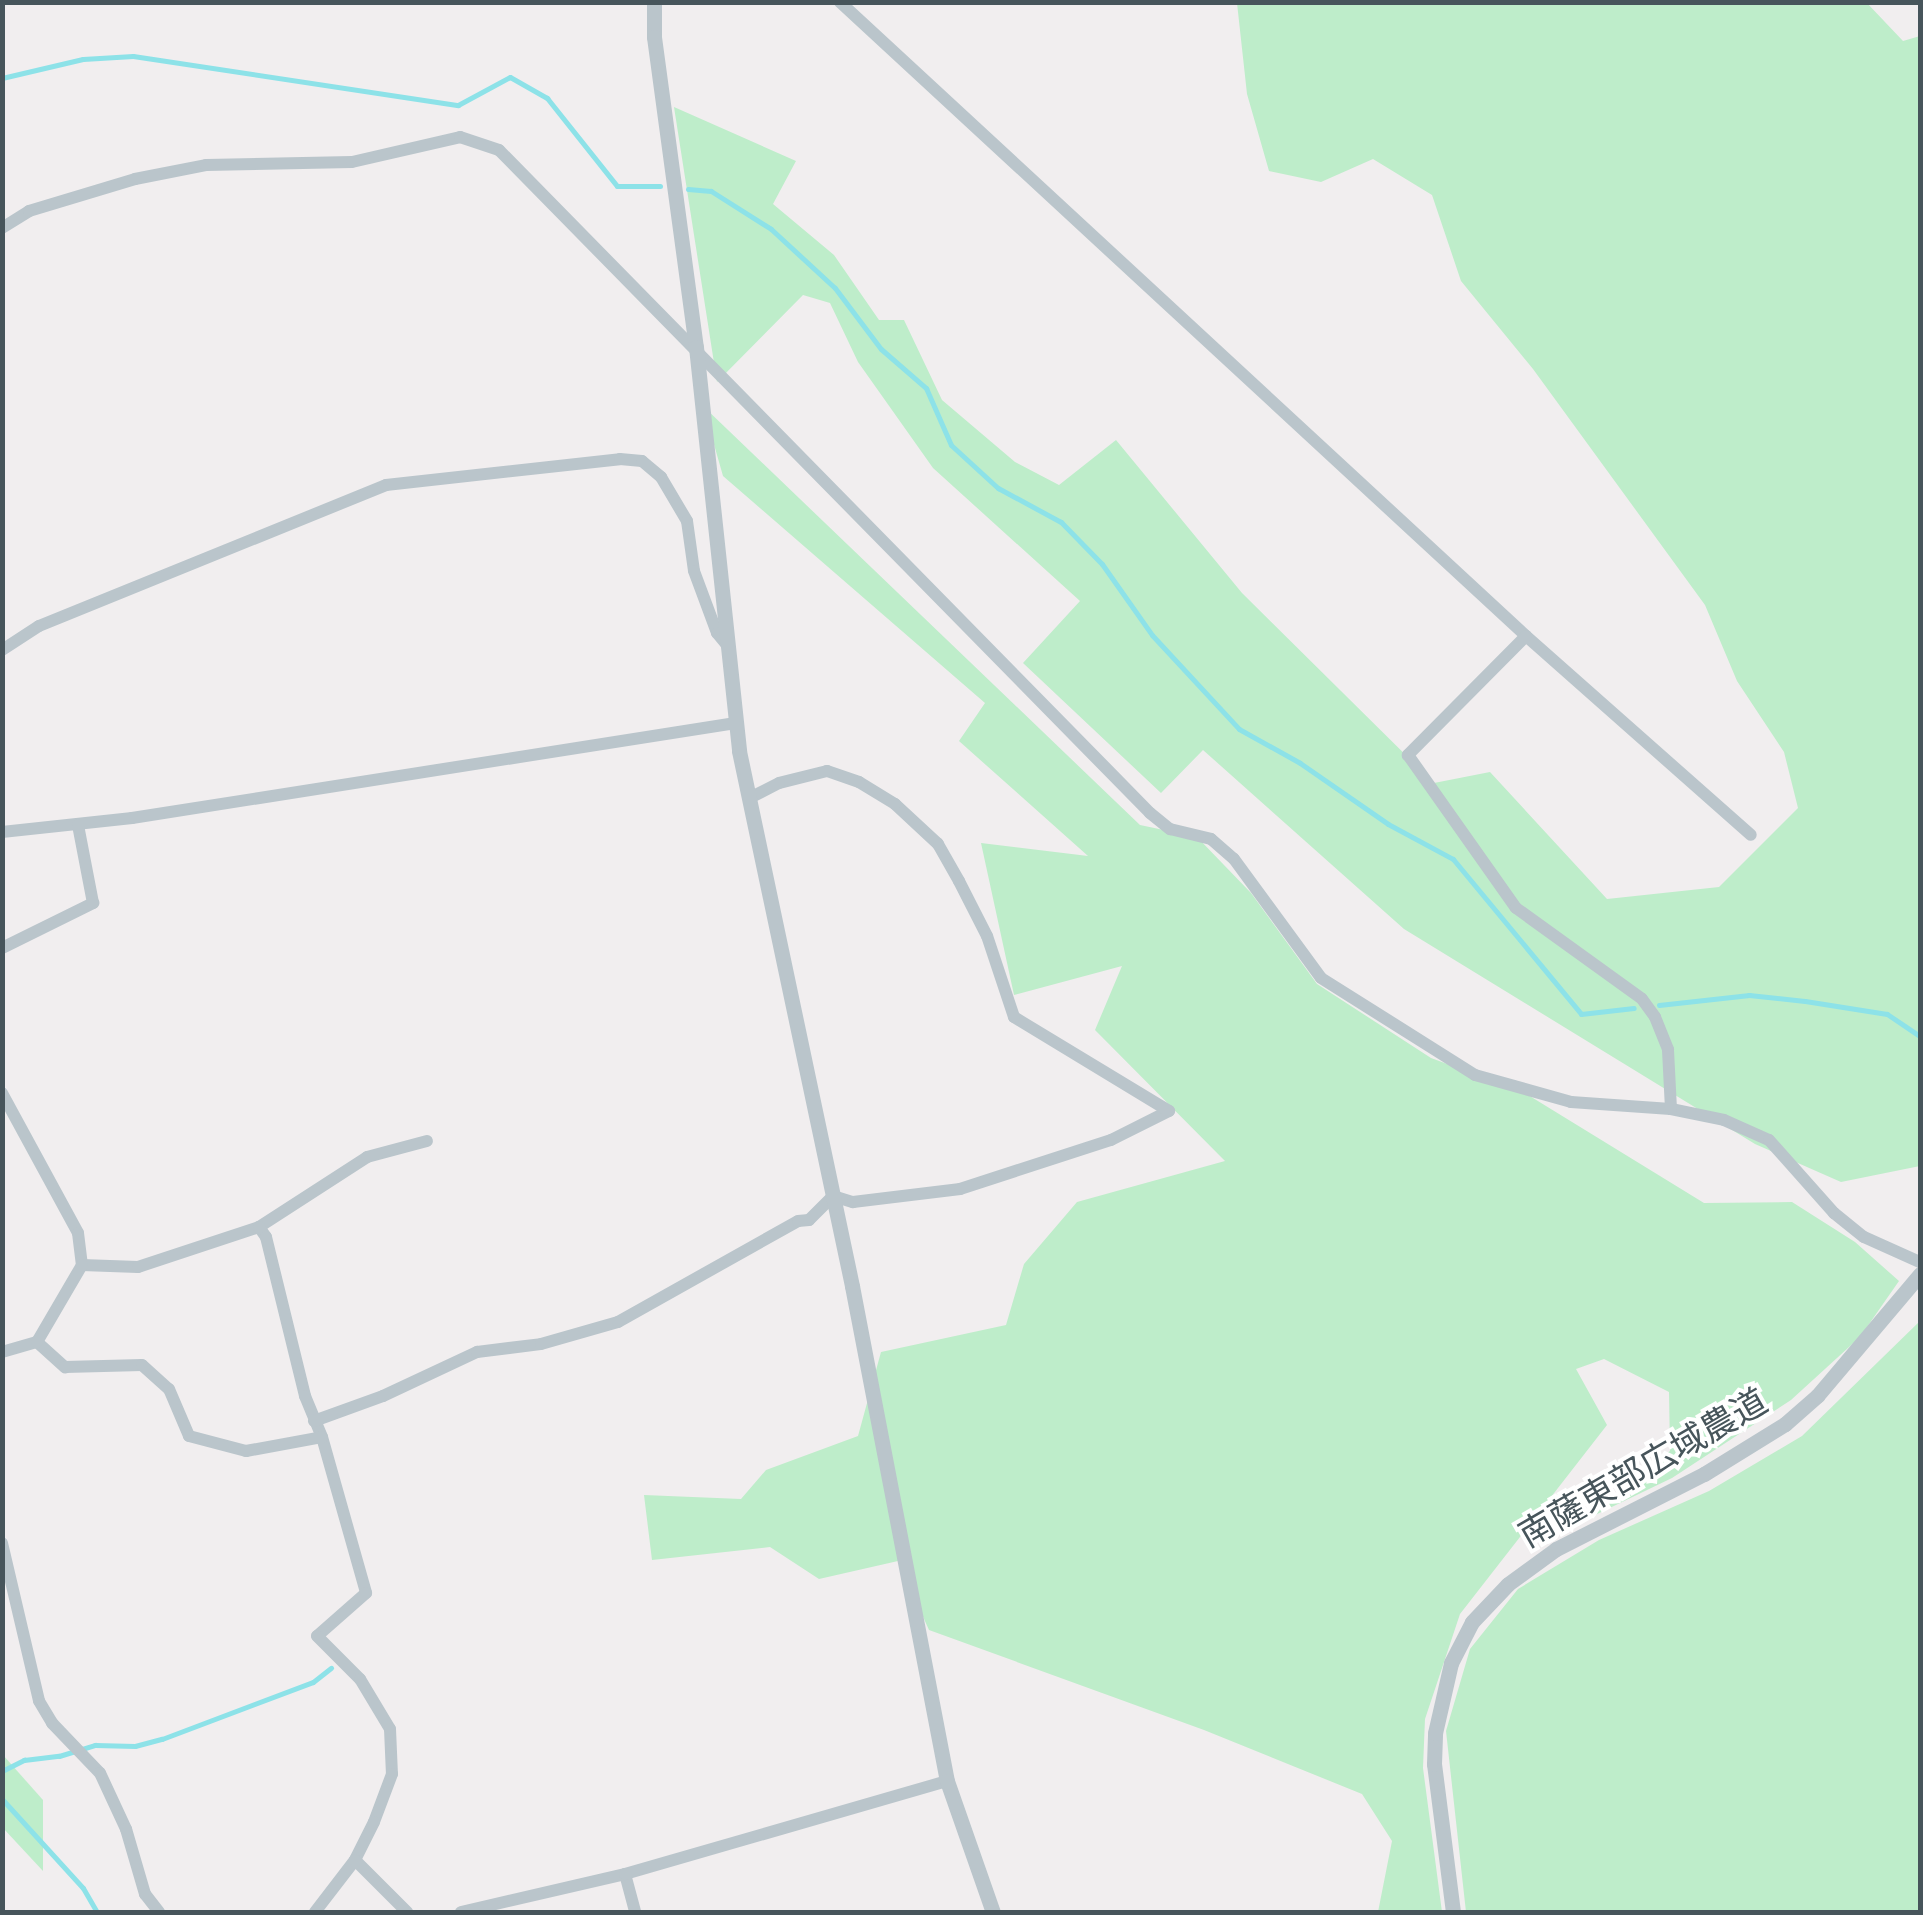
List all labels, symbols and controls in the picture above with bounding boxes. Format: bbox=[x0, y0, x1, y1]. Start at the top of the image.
street label: 南薩東部広域農道 bbox=[1511, 1380, 1775, 1556]

